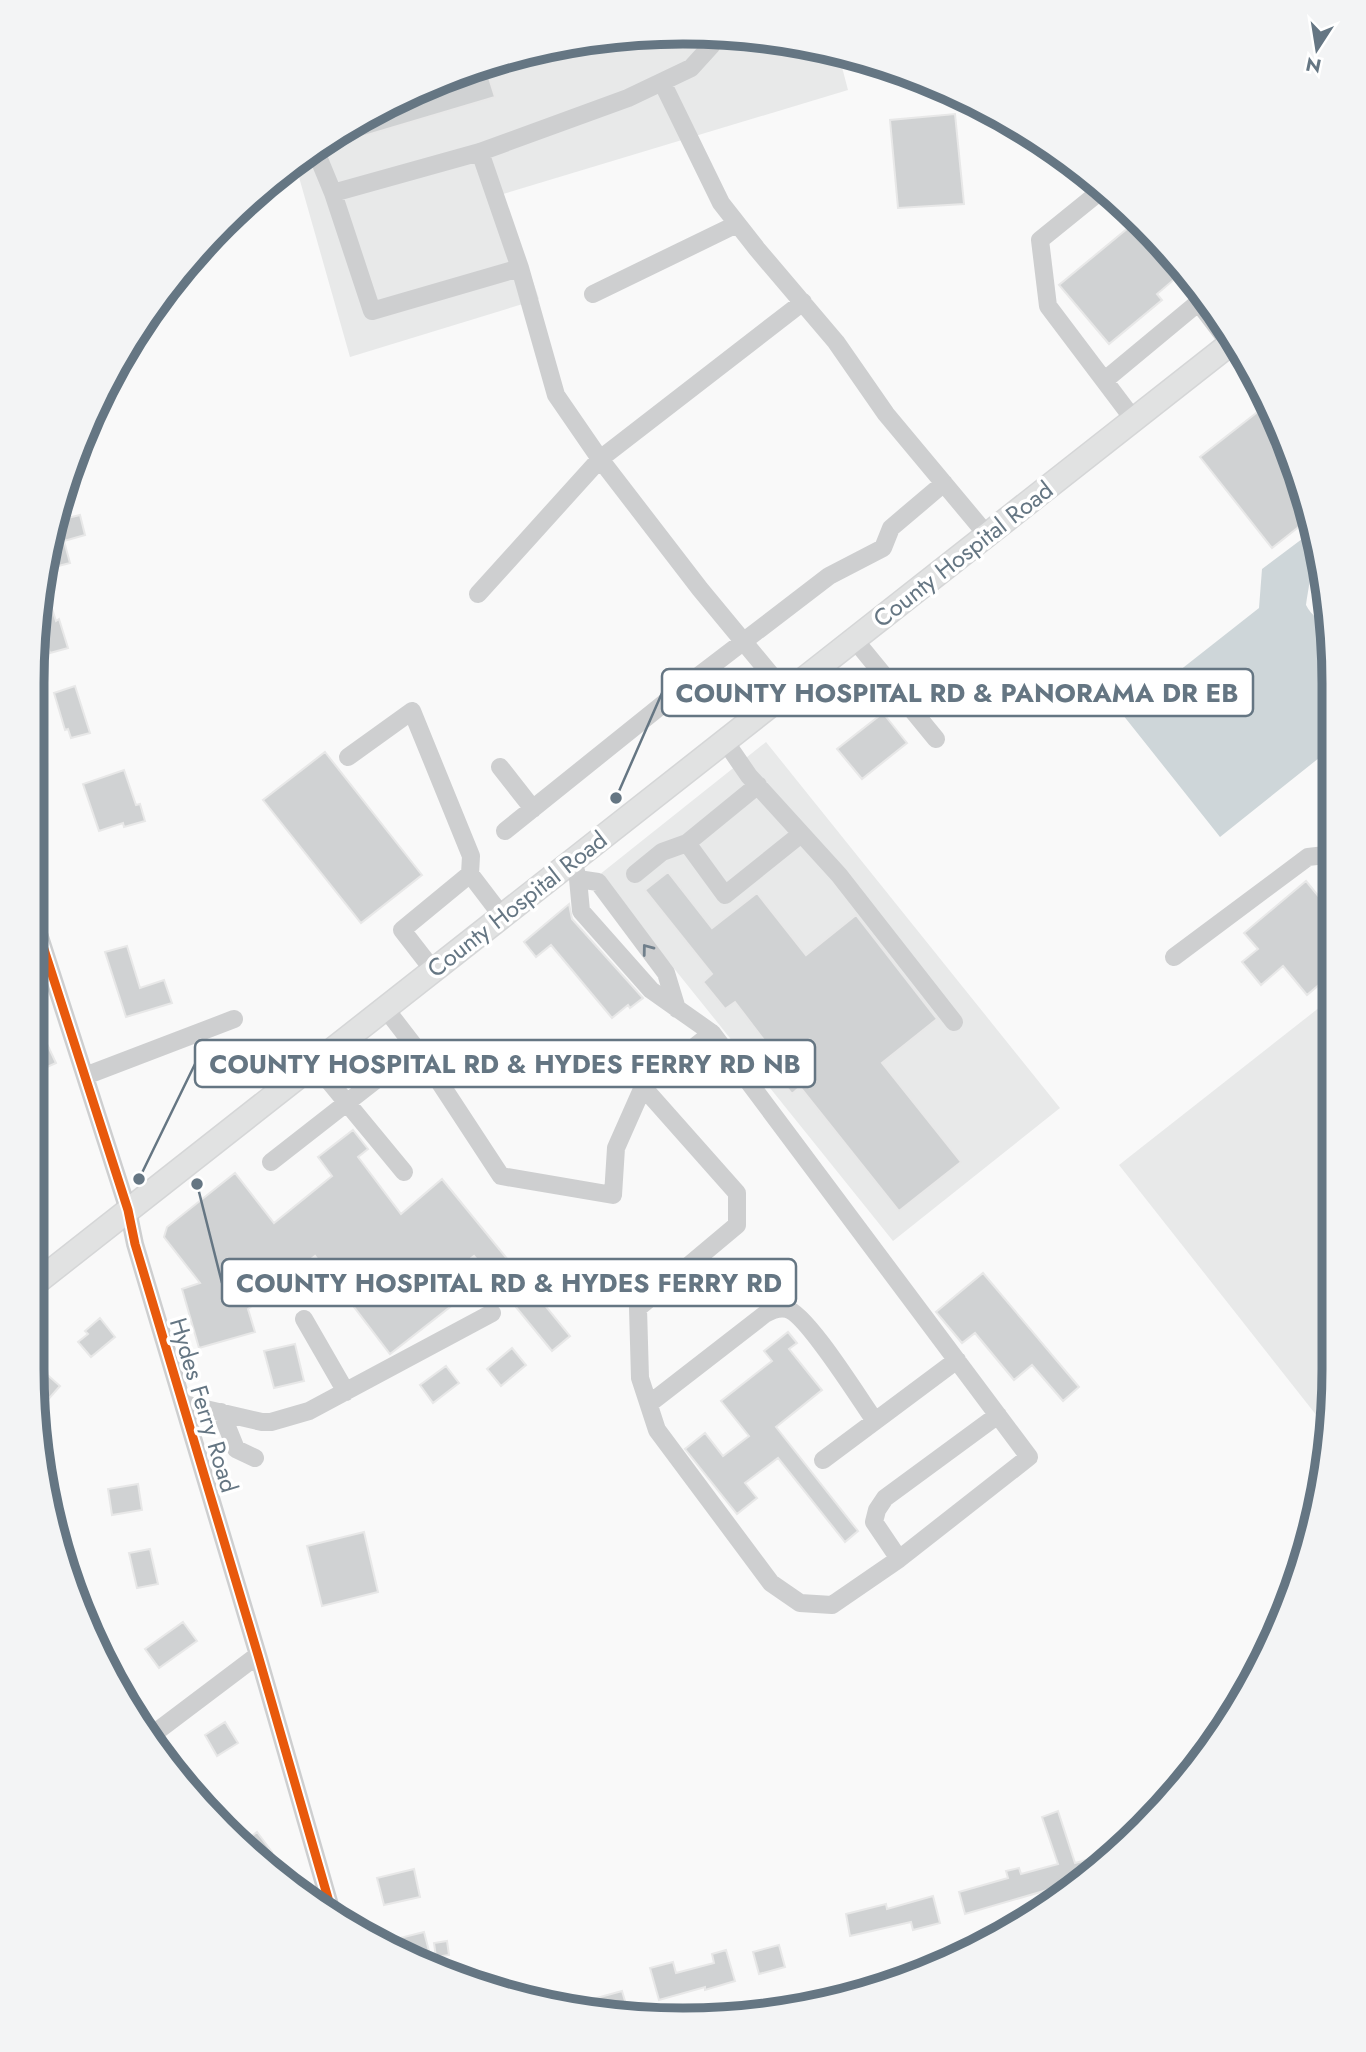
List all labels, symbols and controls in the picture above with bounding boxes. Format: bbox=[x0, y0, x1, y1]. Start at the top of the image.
north arrow bbox=[1282, 14, 1352, 84]
text: N bbox=[1303, 50, 1324, 80]
street label: County Hospital Road bbox=[866, 473, 1060, 635]
callout: COUNTY HOSPITAL RD & PANORAMA DR EB bbox=[662, 669, 1253, 716]
text: COUNTY HOSPITAL RD & PANORAMA DR EB bbox=[675, 674, 1239, 712]
street label: County Hospital Road bbox=[420, 823, 614, 985]
one-way arrow bbox=[643, 944, 656, 956]
callout: COUNTY HOSPITAL RD & HYDES FERRY RD NB bbox=[195, 1040, 815, 1087]
text: COUNTY HOSPITAL RD & HYDES FERRY RD NB bbox=[209, 1045, 801, 1083]
callout: COUNTY HOSPITAL RD & HYDES FERRY RD bbox=[222, 1259, 796, 1306]
text: COUNTY HOSPITAL RD & HYDES FERRY RD bbox=[236, 1264, 782, 1302]
street label: Hydes Ferry Road bbox=[161, 1313, 247, 1497]

